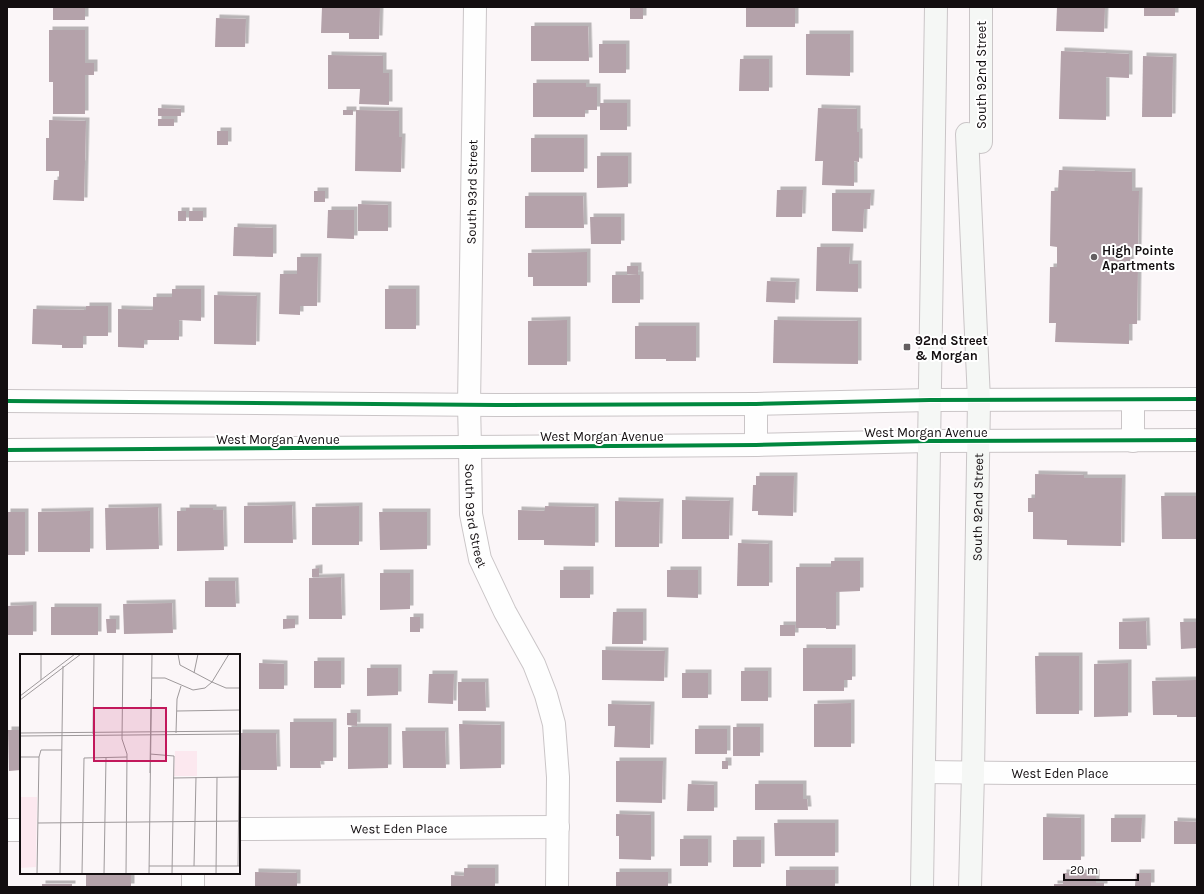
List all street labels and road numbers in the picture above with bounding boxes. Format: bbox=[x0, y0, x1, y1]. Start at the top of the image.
street label: South 92nd Street bbox=[974, 21, 989, 129]
street label: South 93rd Street bbox=[464, 139, 480, 245]
street label: West Morgan Avenue bbox=[864, 425, 988, 440]
street label: West Morgan Avenue bbox=[540, 429, 664, 444]
street label: West Morgan Avenue bbox=[216, 432, 340, 447]
street label: South 92nd Street bbox=[969, 453, 986, 561]
street label: South 93rd Street bbox=[463, 463, 491, 570]
street label: West Eden Place bbox=[1012, 766, 1109, 781]
street label: West Eden Place bbox=[351, 820, 448, 836]

